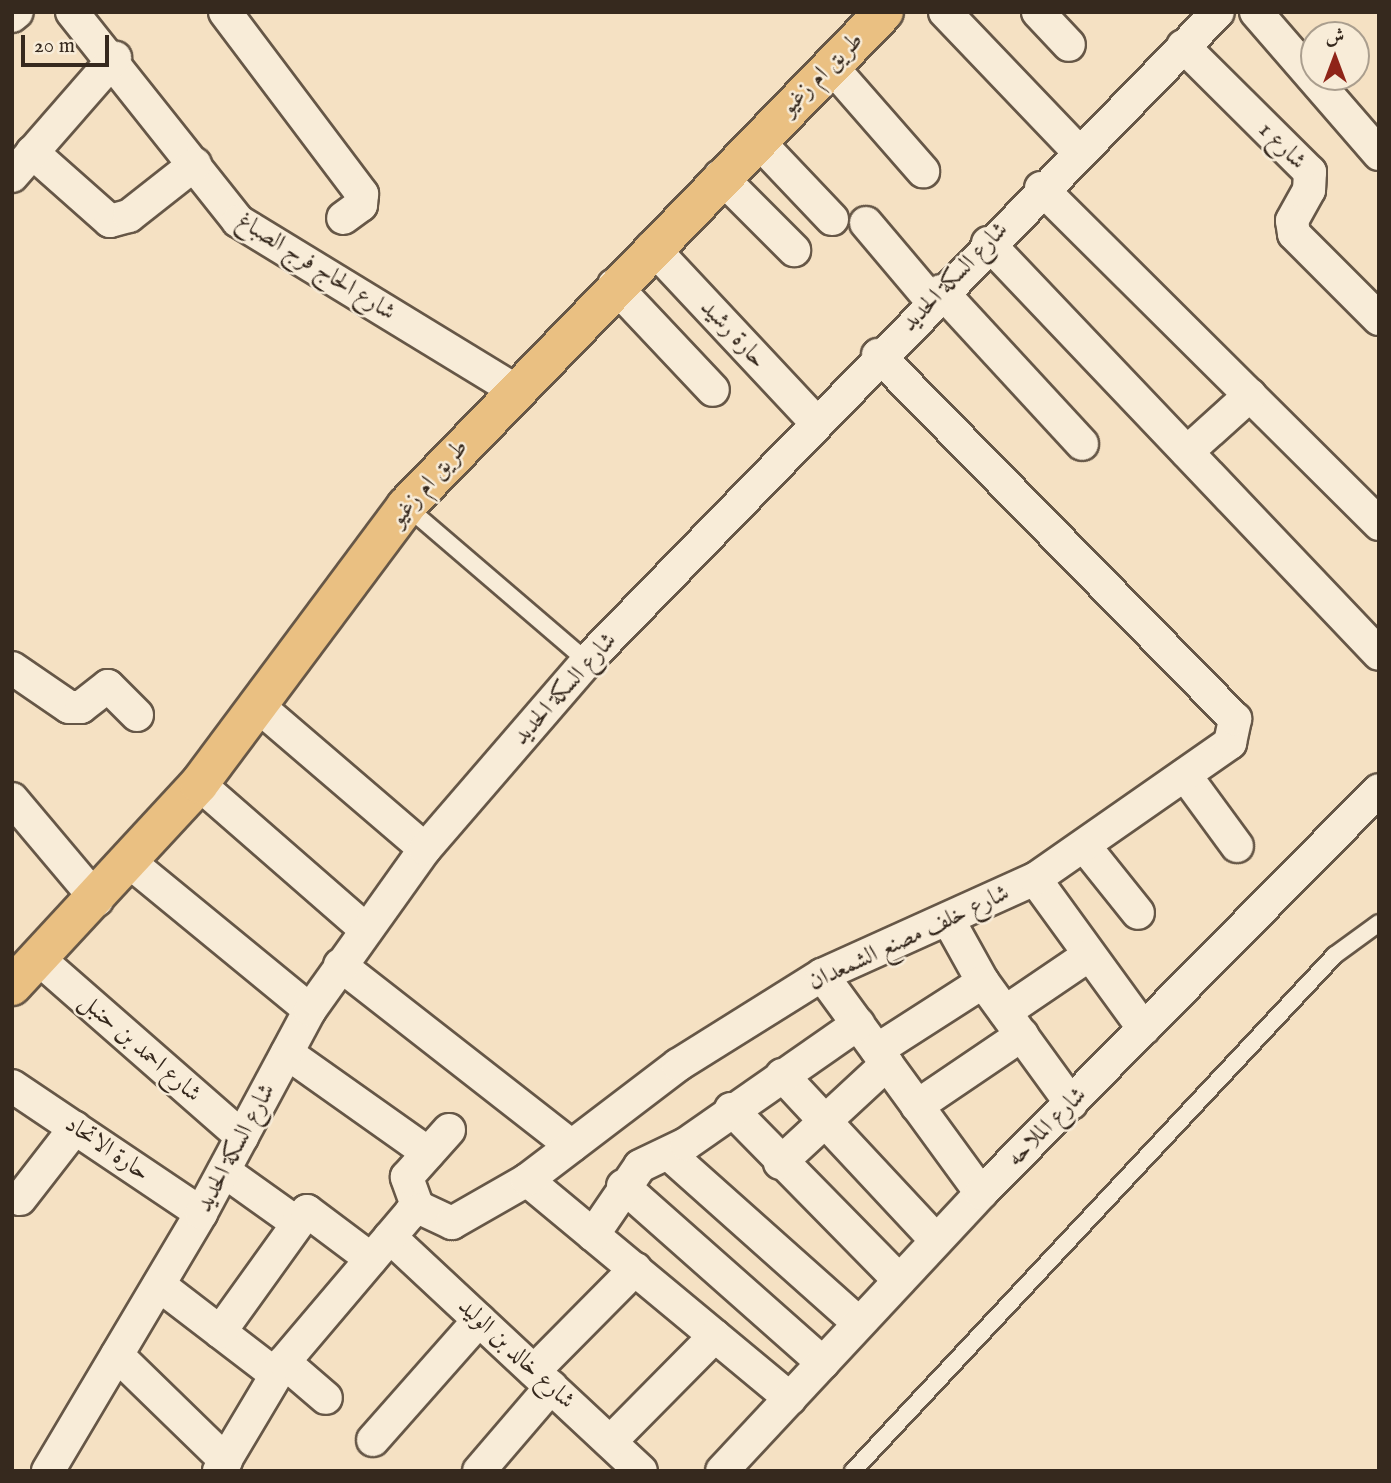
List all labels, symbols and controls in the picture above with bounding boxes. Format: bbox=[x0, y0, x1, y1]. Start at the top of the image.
scale bar bbox=[24, 21, 112, 65]
north arrow bbox=[1300, 21, 1370, 91]
text: ش bbox=[1326, 25, 1344, 49]
street label: طريق ام زغيو bbox=[774, 26, 870, 122]
text: 20 m bbox=[34, 33, 75, 60]
street label: شارع 1 bbox=[1252, 116, 1312, 176]
street label: شارع الحاج فرج الصباغ bbox=[231, 207, 401, 327]
street label: شارع السكة الحديد bbox=[895, 216, 1015, 338]
street label: حارة رشيد bbox=[694, 293, 772, 375]
street label: طريق ام زغيو bbox=[383, 434, 475, 532]
street label: شارع السكة الحديد bbox=[507, 627, 623, 751]
street label: شارع خلف مصنع الشمعدان bbox=[804, 879, 1014, 997]
street label: شارع احمد بن حنبل bbox=[73, 987, 207, 1109]
street label: شارع السكة الحديد bbox=[190, 1079, 282, 1217]
street label: شارع الملاحه bbox=[1001, 1081, 1093, 1173]
street label: حارة الاتحاد bbox=[59, 1110, 155, 1188]
street label: شارع خالد بن الوليد bbox=[452, 1292, 580, 1416]

